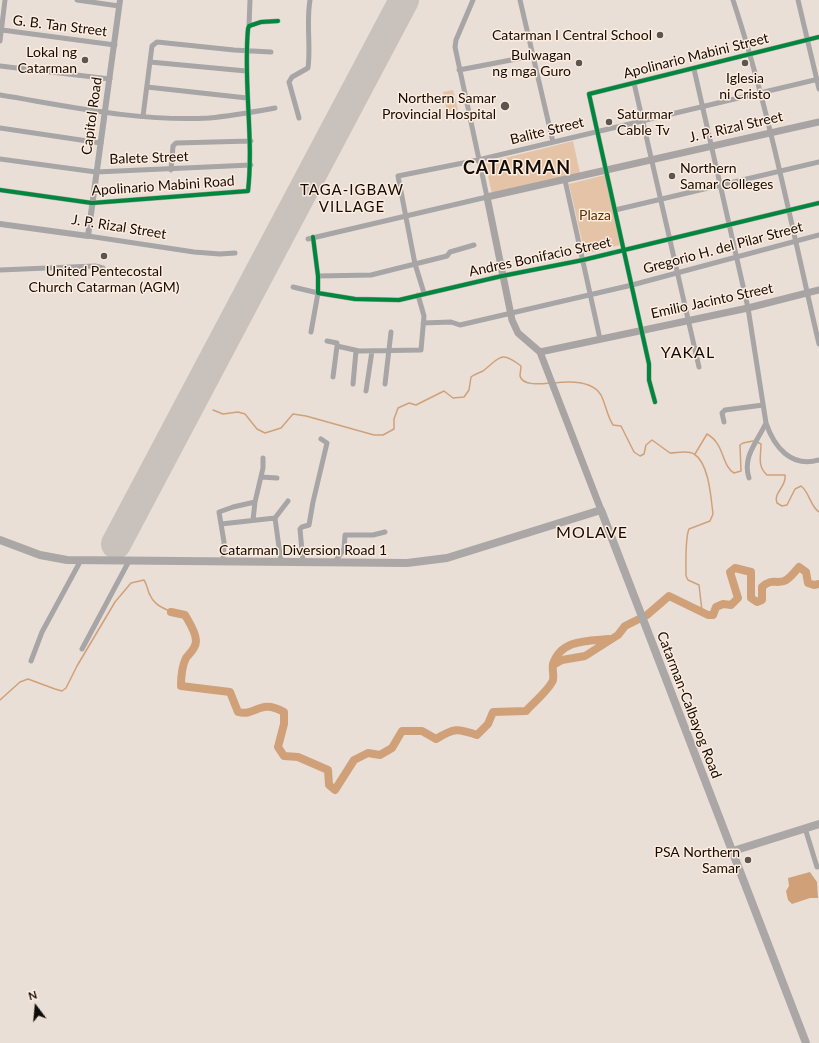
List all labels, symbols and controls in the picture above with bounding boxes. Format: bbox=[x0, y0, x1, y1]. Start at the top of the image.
street label: G. B. Tan Street bbox=[12, 12, 108, 40]
place label: Catarman I Central School bbox=[492, 27, 652, 43]
street label: Apolinario Mabini Street bbox=[622, 30, 770, 82]
marker: Catarman I Central School bbox=[655, 30, 665, 40]
place label: Lokal ng Catarman bbox=[17, 44, 77, 76]
place label: Bulwagan ng mga Guro bbox=[492, 47, 571, 80]
marker: Lokal ng Catarman bbox=[80, 55, 90, 65]
marker: Bulwagan ng mga Guro bbox=[574, 58, 584, 68]
marker: Iglesia ni Cristo bbox=[740, 58, 750, 68]
place label: Iglesia ni Cristo bbox=[719, 70, 771, 102]
street label: Capitol Road bbox=[78, 76, 106, 156]
place label: Northern Samar Provincial Hospital bbox=[382, 90, 496, 122]
marker: Northern Samar Provincial Hospital bbox=[499, 100, 511, 112]
place label: Saturmar Cable Tv bbox=[617, 106, 673, 138]
street label: J. P. Rizal Street bbox=[688, 108, 784, 146]
street label: Balite Street bbox=[508, 114, 586, 148]
marker: Saturmar Cable Tv bbox=[604, 117, 614, 127]
street label: Balete Street bbox=[109, 148, 189, 168]
district label: CATARMAN bbox=[463, 157, 571, 179]
place label: Northern Samar Colleges bbox=[680, 160, 773, 192]
marker: Northern Samar Colleges bbox=[667, 171, 677, 181]
street label: Apolinario Mabini Road bbox=[91, 173, 235, 199]
district label: TAGA-IGBAW VILLAGE bbox=[300, 181, 404, 216]
park label: Plaza bbox=[579, 207, 611, 223]
street label: J. P. Rizal Street bbox=[70, 211, 168, 243]
street label: Gregorio H. del Pilar Street bbox=[641, 219, 805, 277]
street label: Andres Bonifacio Street bbox=[467, 234, 613, 280]
marker: United Pentecostal Church Catarman (AGM) bbox=[99, 251, 109, 261]
place label: United Pentecostal Church Catarman (AGM) bbox=[29, 263, 179, 296]
street label: Emilio Jacinto Street bbox=[649, 280, 775, 322]
district label: YAKAL bbox=[661, 343, 715, 363]
district label: MOLAVE bbox=[556, 523, 628, 543]
street label: Catarman Diversion Road 1 bbox=[219, 542, 387, 558]
street label: Catarman-Calbayog Road bbox=[653, 629, 725, 781]
place label: PSA Northern Samar bbox=[654, 844, 740, 876]
marker: PSA Northern Samar bbox=[743, 855, 753, 865]
north arrow bbox=[16, 987, 56, 1027]
text: N bbox=[27, 988, 38, 1002]

